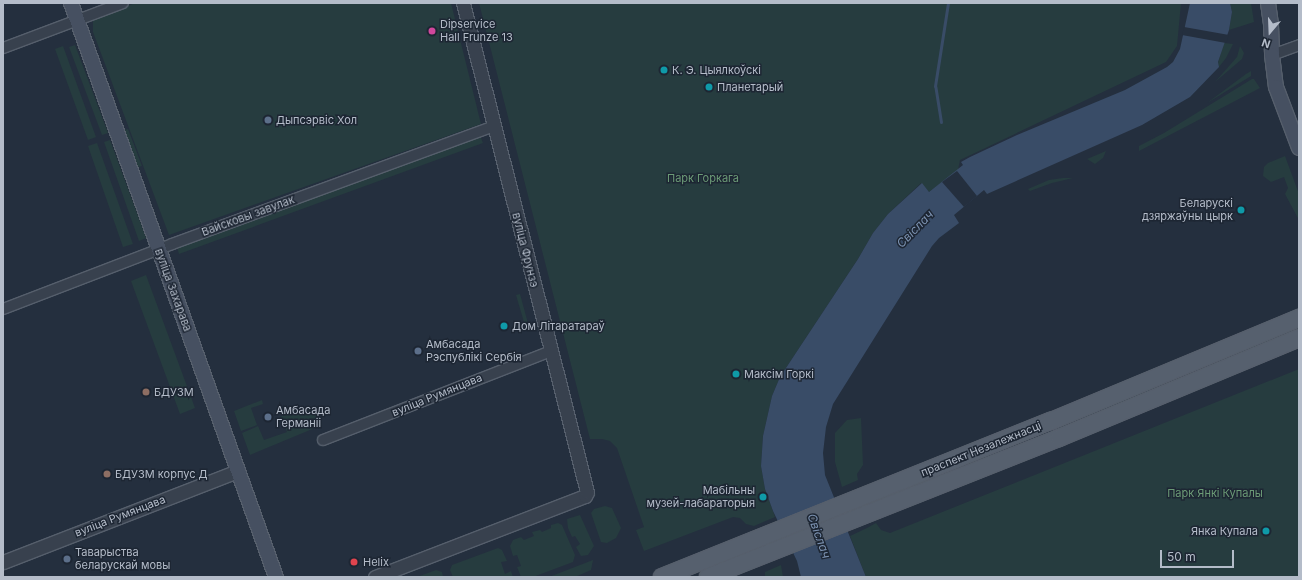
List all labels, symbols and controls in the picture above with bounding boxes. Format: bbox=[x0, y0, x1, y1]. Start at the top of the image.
north arrow bbox=[1250, 12, 1290, 52]
place label: Dipservice Hall Frunze 13 bbox=[440, 18, 513, 44]
marker: Dipservice Hall Frunze 13 bbox=[427, 26, 437, 36]
text: N bbox=[1260, 35, 1272, 51]
place label: К. Э. Цыялкоўскі bbox=[672, 63, 761, 77]
marker: К. Э. Цыялкоўскі bbox=[659, 65, 669, 75]
place label: Планетарый bbox=[717, 80, 783, 94]
marker: Планетарый bbox=[704, 82, 714, 92]
place label: Дыпсэрвіс Хол bbox=[276, 113, 357, 127]
marker: Дыпсэрвіс Хол bbox=[263, 115, 273, 125]
park label: Парк Горкага bbox=[667, 171, 739, 185]
street label: Вайсковы завулак bbox=[200, 193, 296, 239]
place label: Беларускі дзяржаўны цырк bbox=[1142, 197, 1233, 223]
marker: Беларускі дзяржаўны цырк bbox=[1236, 205, 1246, 215]
water label: Свіслач bbox=[894, 207, 936, 251]
street label: вуліца Фрунзэ bbox=[509, 211, 541, 289]
street label: вуліца Захарава bbox=[152, 247, 194, 333]
place label: Дом Літаратараў bbox=[512, 319, 605, 333]
marker: Дом Літаратараў bbox=[499, 321, 509, 331]
place label: Амбасада Рэспублікі Сербія bbox=[426, 338, 522, 364]
marker: Амбасада Рэспублікі Сербія bbox=[413, 346, 423, 356]
place label: Максім Горкі bbox=[744, 367, 814, 381]
marker: Максім Горкі bbox=[731, 369, 741, 379]
street label: вуліца Румянцава bbox=[390, 371, 484, 419]
place label: БДУЗМ bbox=[154, 385, 194, 399]
marker: БДУЗМ bbox=[141, 387, 151, 397]
place label: Амбасада Германіі bbox=[276, 404, 330, 430]
marker: Амбасада Германіі bbox=[263, 412, 273, 422]
street label: праспект Незалежнасці bbox=[919, 419, 1043, 479]
place label: БДУЗМ корпус Д bbox=[115, 467, 208, 481]
marker: БДУЗМ корпус Д bbox=[102, 469, 112, 479]
place label: Мабільны музей-лабараторыя bbox=[646, 484, 755, 510]
park label: Парк Янкі Купалы bbox=[1167, 486, 1263, 500]
marker: Мабільны музей-лабараторыя bbox=[758, 492, 768, 502]
street label: вуліца Румянцава bbox=[73, 493, 167, 539]
water label: Свіслач bbox=[804, 512, 834, 560]
place label: Янка Купала bbox=[1191, 524, 1258, 538]
marker: Янка Купала bbox=[1261, 526, 1271, 536]
scale bar bbox=[1162, 542, 1236, 568]
place label: Таварыства беларускай мовы bbox=[75, 546, 170, 572]
text: 50 m bbox=[1167, 549, 1196, 564]
marker: Таварыства беларускай мовы bbox=[62, 554, 72, 564]
place label: Helix bbox=[363, 555, 389, 569]
marker: Helix bbox=[348, 556, 360, 568]

